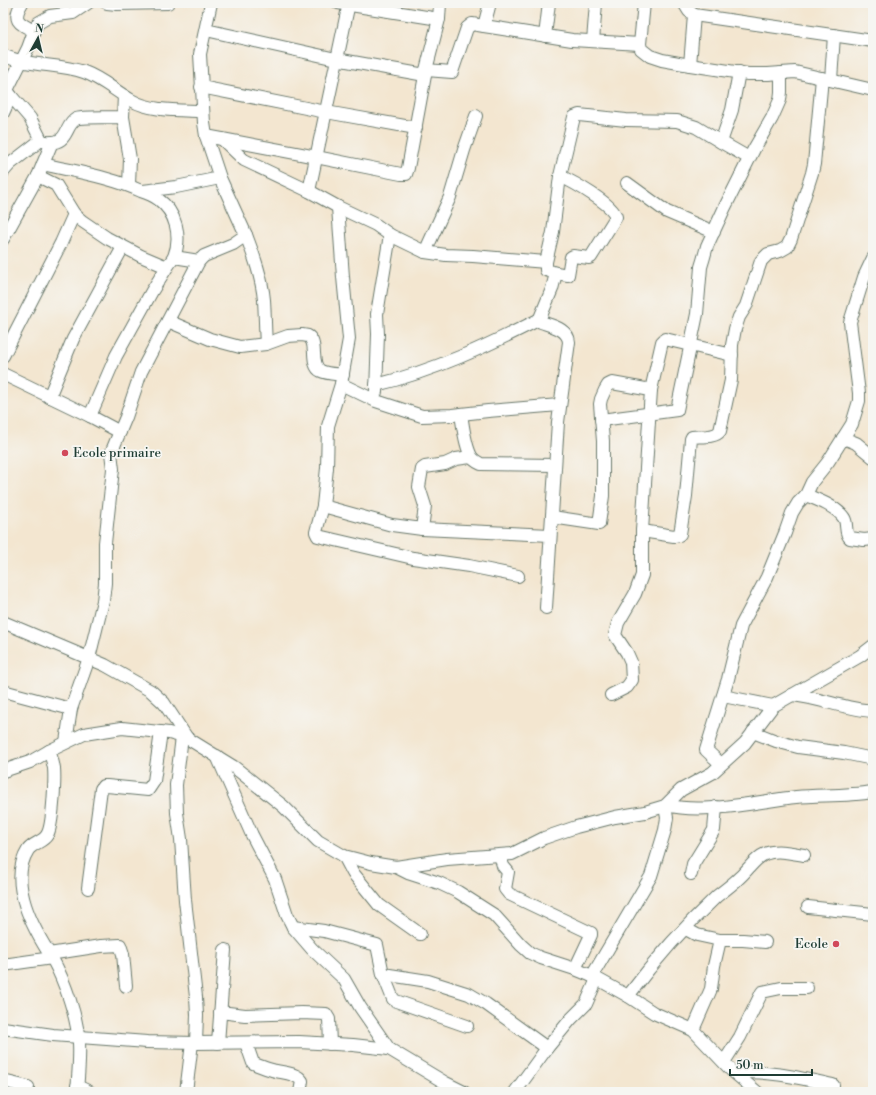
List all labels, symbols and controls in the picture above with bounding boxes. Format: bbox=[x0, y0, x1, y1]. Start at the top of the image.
north arrow bbox=[18, 18, 58, 58]
text: N bbox=[34, 22, 45, 37]
place label: Ecole primaire bbox=[73, 445, 161, 461]
marker: Ecole primaire bbox=[60, 448, 70, 458]
place label: Ecole bbox=[795, 936, 828, 952]
marker: Ecole bbox=[831, 939, 841, 949]
scale bar bbox=[730, 1051, 812, 1077]
text: 50 m bbox=[736, 1058, 764, 1073]

